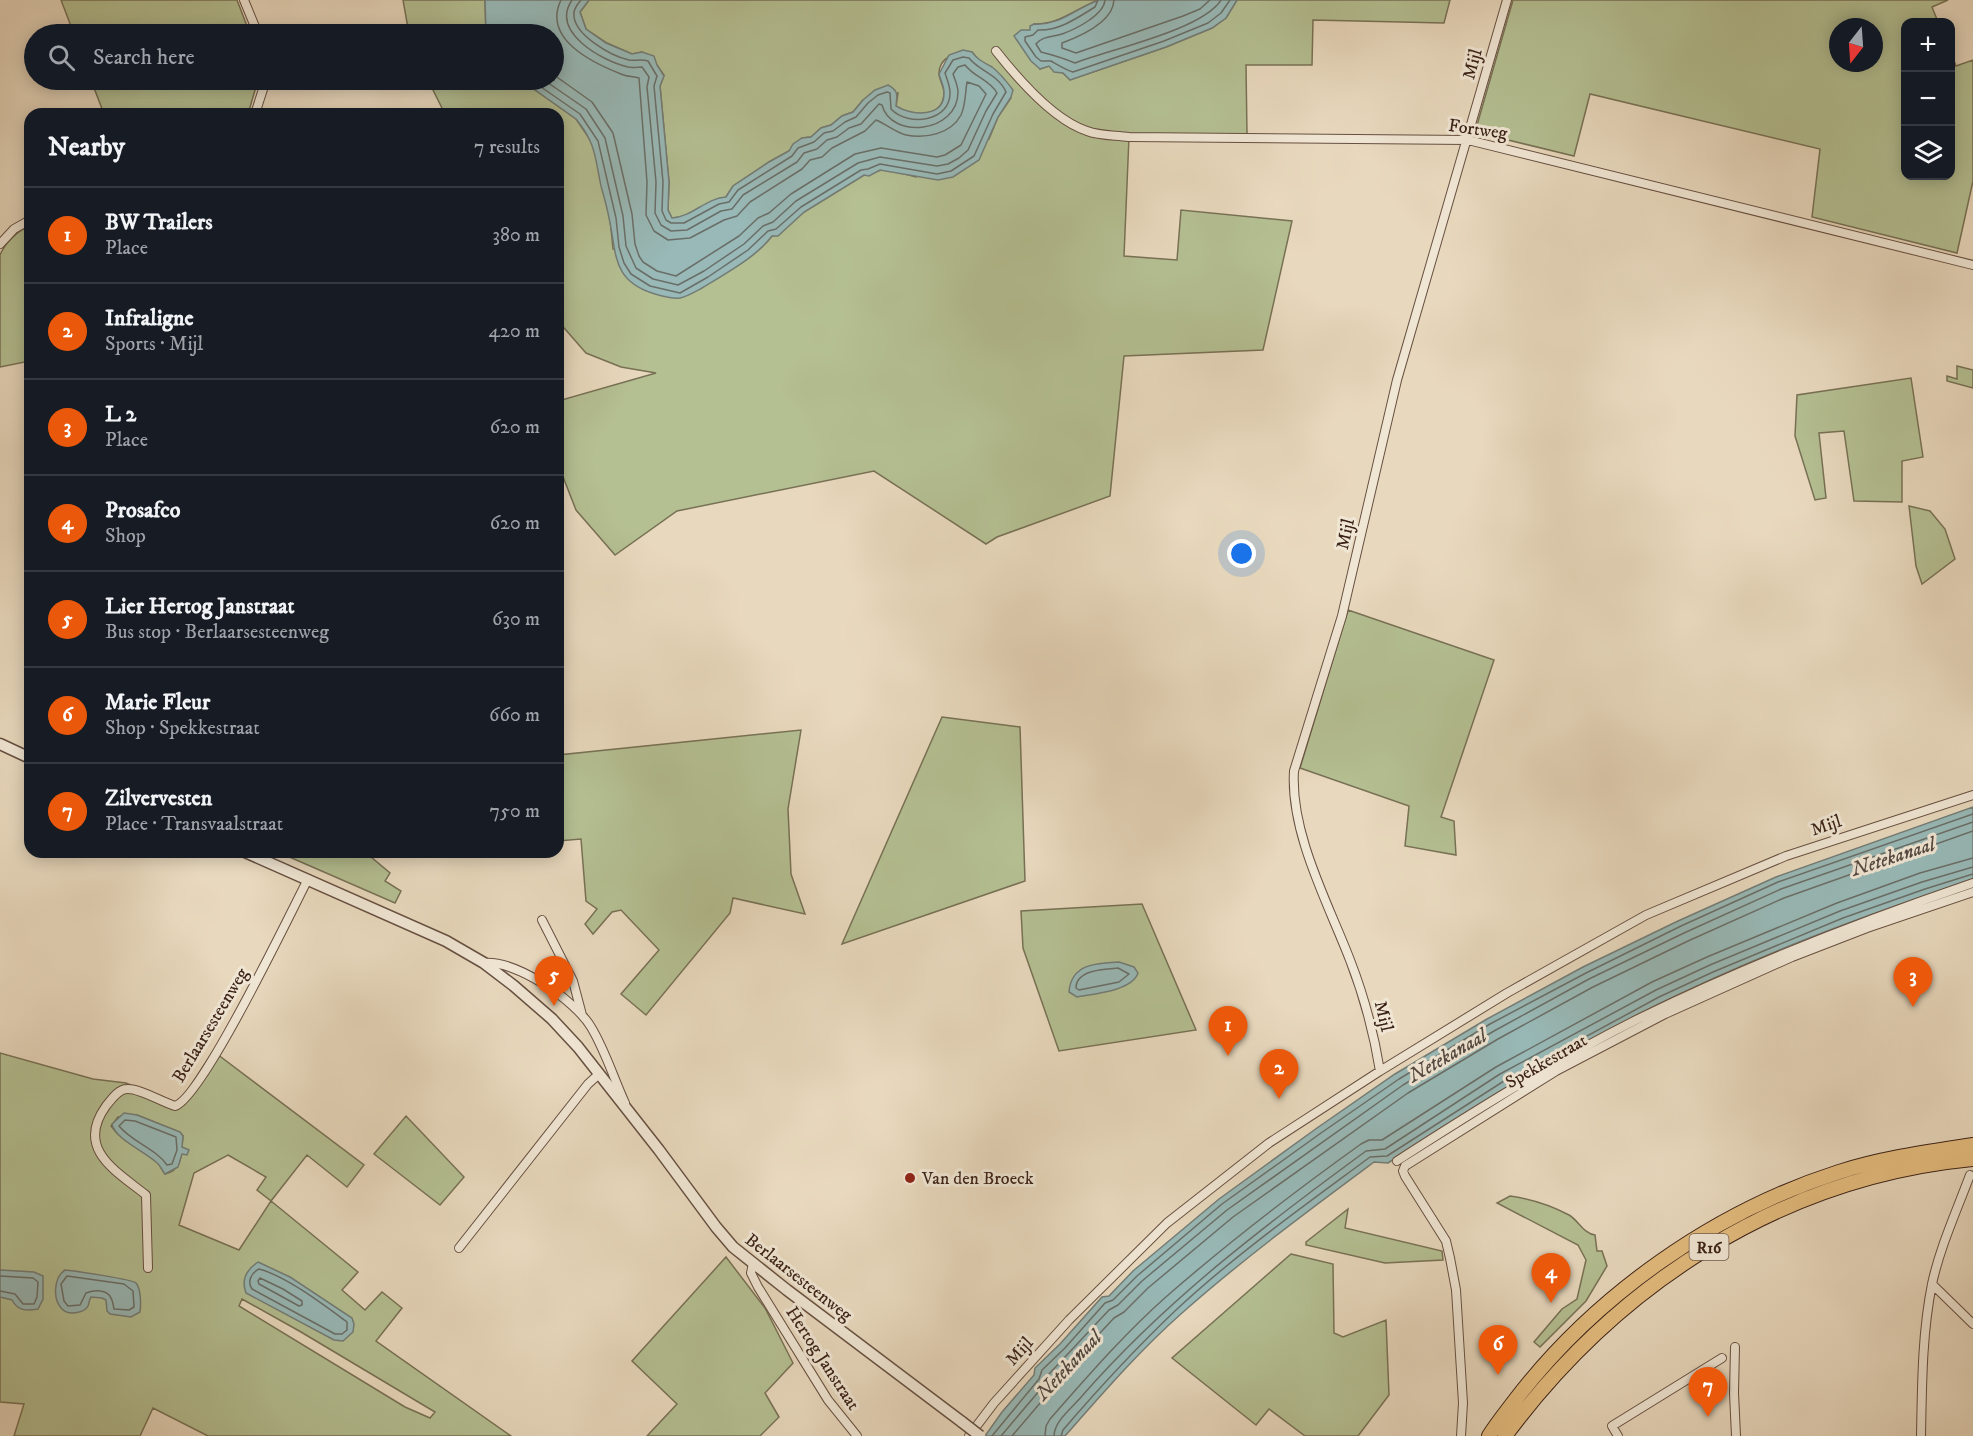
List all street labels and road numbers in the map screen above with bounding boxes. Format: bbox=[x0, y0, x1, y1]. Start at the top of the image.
street label: Mijl bbox=[1458, 46, 1488, 82]
street label: Fortweg bbox=[1447, 115, 1509, 145]
street label: Mijl bbox=[1332, 516, 1360, 552]
street label: Mijl bbox=[1808, 810, 1845, 841]
street label: Berlaarsesteenweg bbox=[168, 964, 254, 1087]
street label: Mijl bbox=[1369, 999, 1398, 1034]
street label: Spekkestraat bbox=[1502, 1030, 1591, 1094]
street label: Berlaarsesteenweg bbox=[740, 1229, 857, 1327]
road number: R16 bbox=[1690, 1234, 1728, 1260]
street label: Hertog Janstraat bbox=[780, 1302, 864, 1415]
street label: Mijl bbox=[1001, 1332, 1039, 1370]

